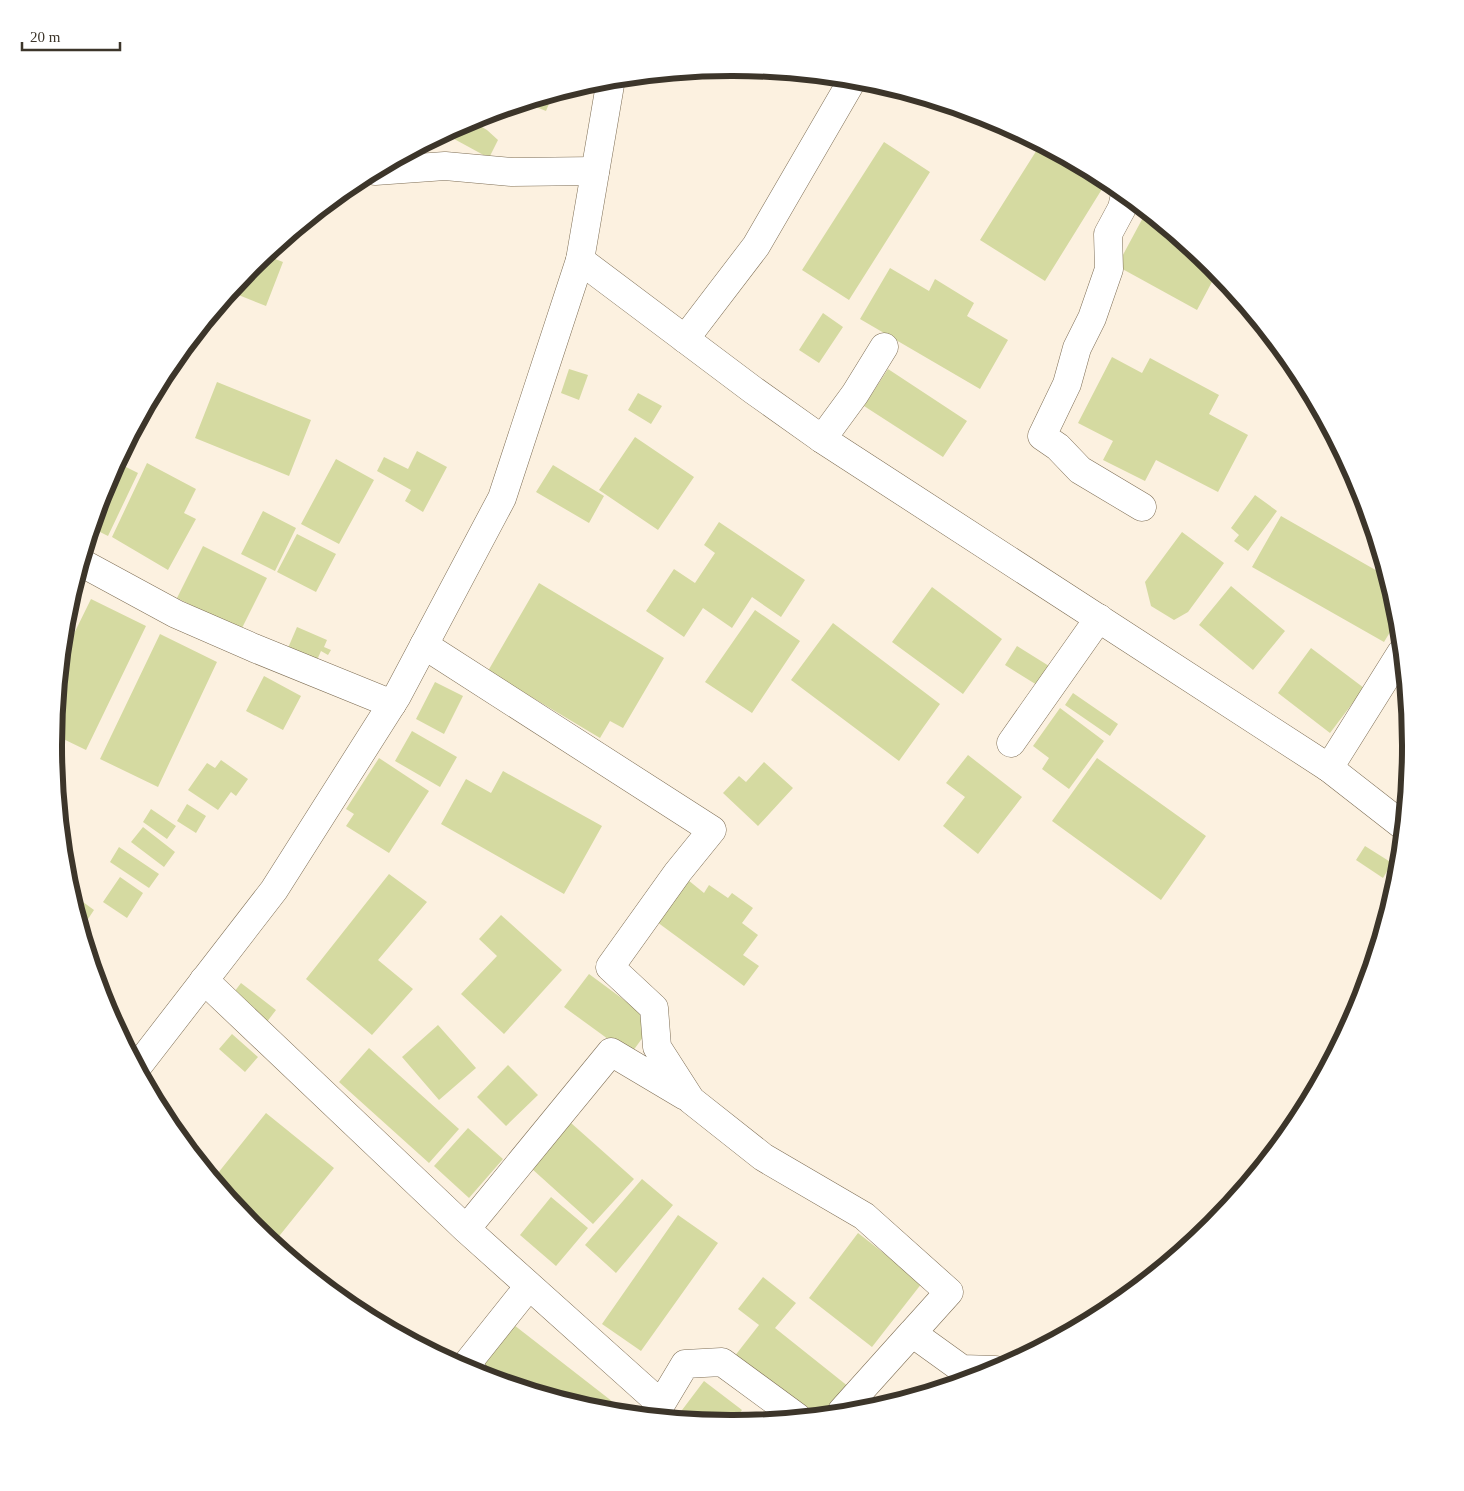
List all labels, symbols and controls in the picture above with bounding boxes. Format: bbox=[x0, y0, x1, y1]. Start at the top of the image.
scale bar bbox=[22, 20, 120, 52]
text: 20 m bbox=[30, 29, 61, 45]

